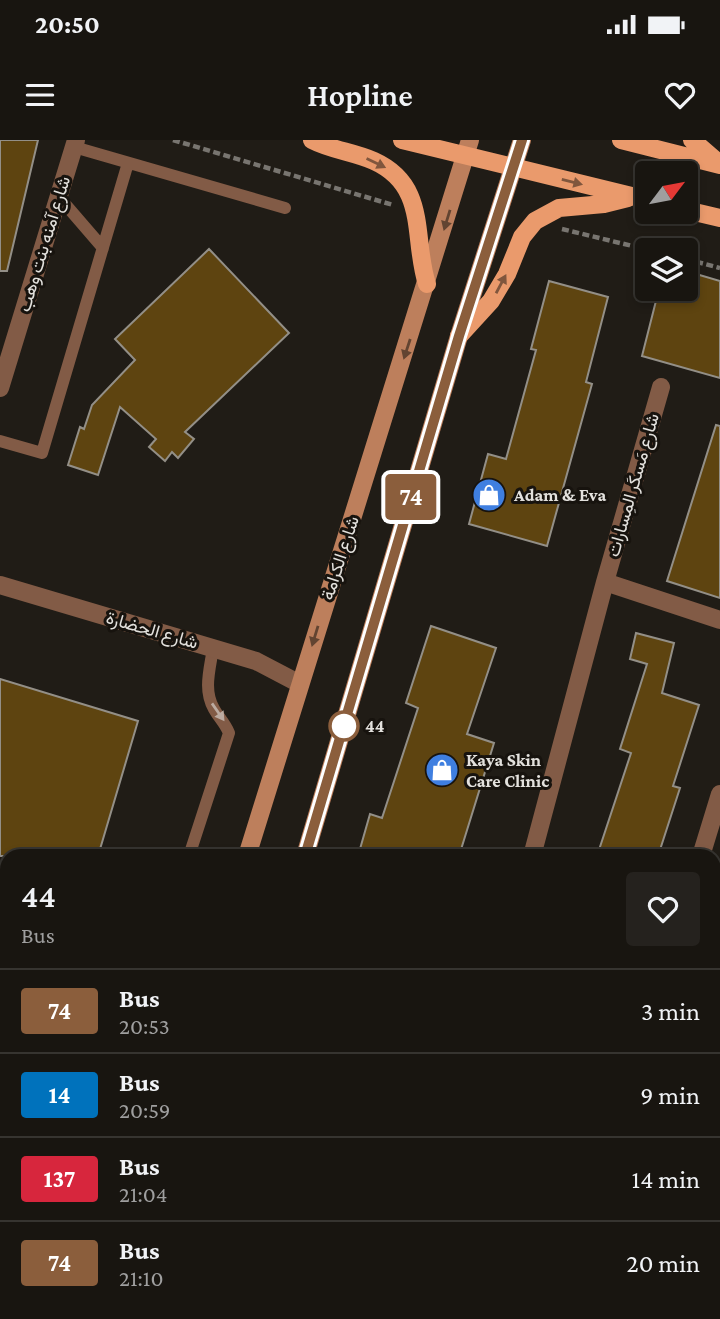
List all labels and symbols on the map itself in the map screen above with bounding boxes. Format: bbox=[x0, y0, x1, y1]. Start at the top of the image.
one-way arrow bbox=[366, 157, 386, 168]
north arrow bbox=[635, 161, 698, 224]
street label: شارع آمنه بنت وهب bbox=[14, 174, 76, 315]
one-way arrow bbox=[561, 177, 583, 188]
one-way arrow bbox=[441, 210, 451, 231]
one-way arrow bbox=[495, 273, 507, 293]
one-way arrow bbox=[401, 339, 411, 360]
street label: شارع مَسكَر المِسارات bbox=[603, 411, 665, 560]
line badge: 74 bbox=[380, 474, 443, 520]
shop icon: Adam & Eva bbox=[470, 476, 508, 514]
place label: Adam & Eva bbox=[513, 485, 606, 505]
street label: شارع الكرامة bbox=[317, 514, 365, 603]
street label: شارع الحضارة bbox=[103, 607, 200, 655]
one-way arrow bbox=[310, 625, 320, 646]
one-way arrow bbox=[211, 703, 225, 721]
marker: 44 bbox=[329, 711, 359, 741]
place label: 44 bbox=[365, 716, 385, 736]
place label: Kaya Skin Care Clinic bbox=[466, 750, 549, 791]
shop icon: Kaya Skin Care Clinic bbox=[423, 751, 461, 789]

